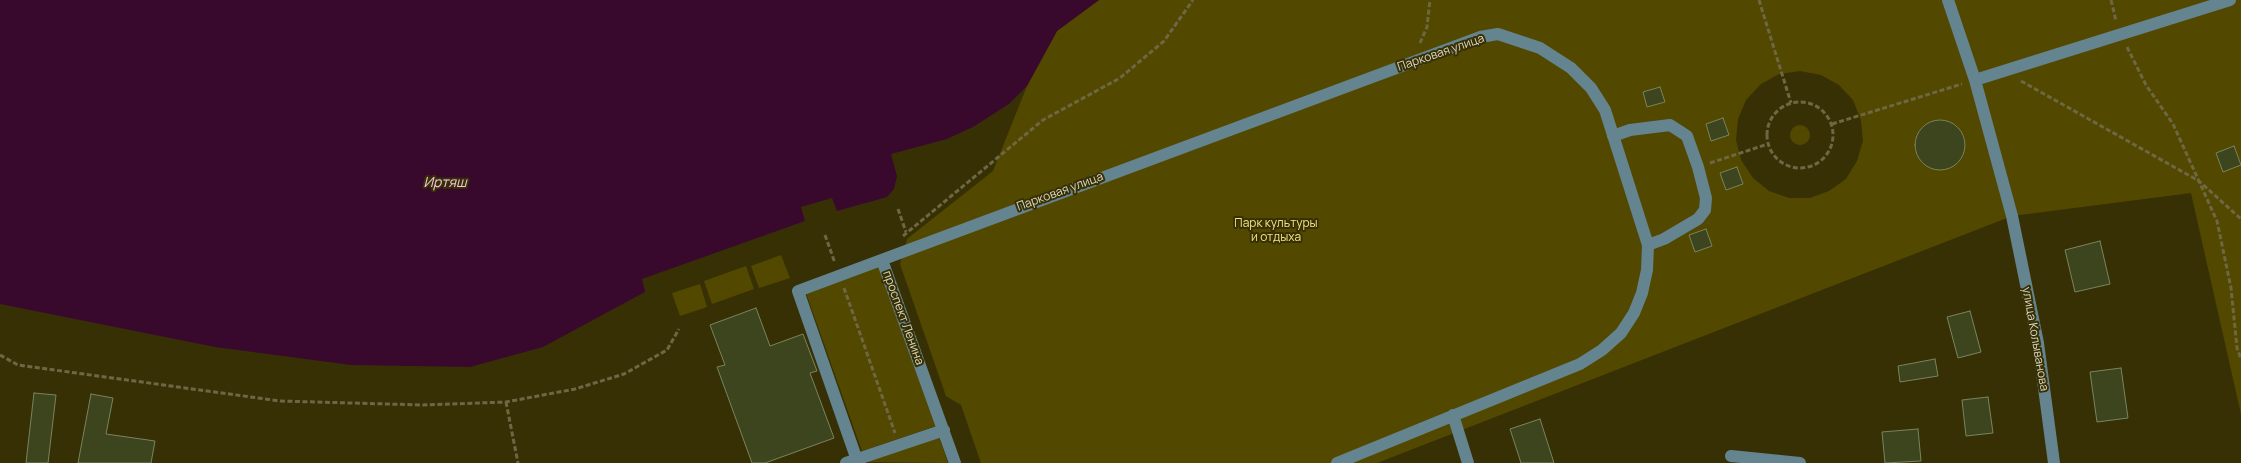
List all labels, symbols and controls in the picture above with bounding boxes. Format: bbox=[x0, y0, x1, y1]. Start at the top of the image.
street label: Парковая улица bbox=[1396, 31, 1486, 75]
street label: Парковая улица bbox=[1015, 170, 1105, 214]
water label: Иртяш bbox=[423, 175, 467, 191]
park label: Парк культуры и отдыха bbox=[1234, 217, 1318, 245]
street label: проспект Ленина bbox=[879, 269, 927, 367]
street label: улица Колыванова bbox=[2019, 286, 2051, 392]

